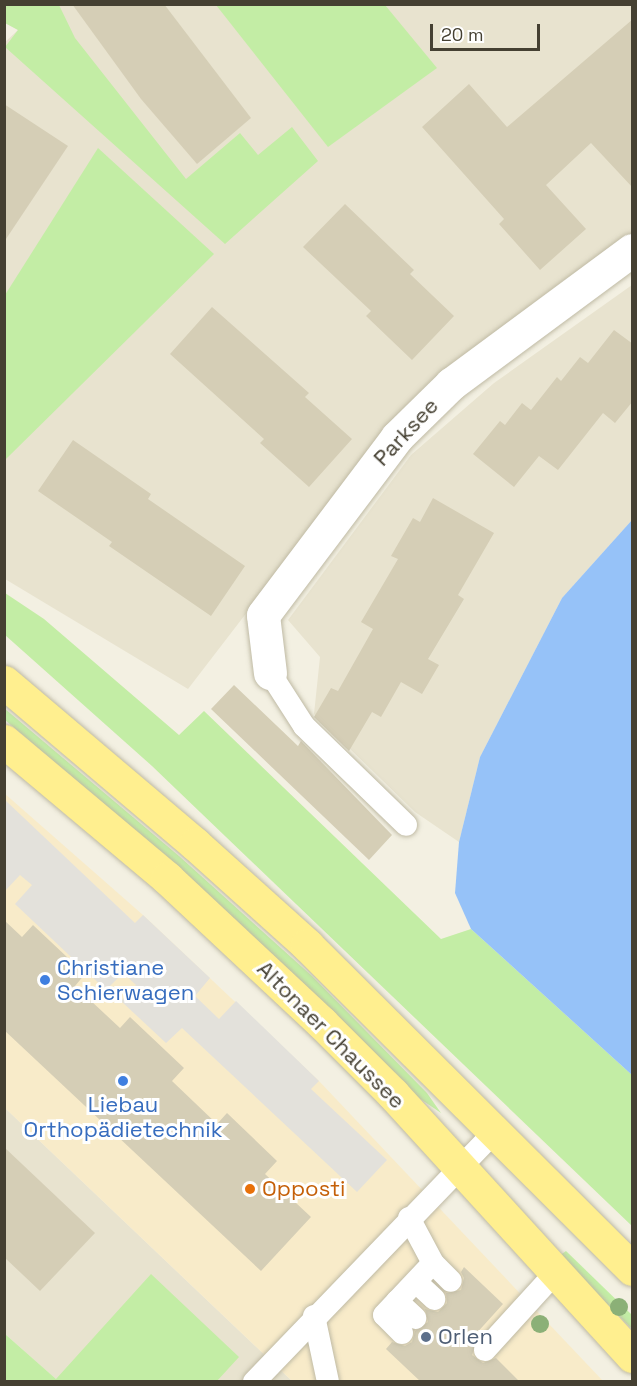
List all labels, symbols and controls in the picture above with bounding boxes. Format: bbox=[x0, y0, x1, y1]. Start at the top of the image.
scale bar bbox=[433, 12, 542, 50]
text: 20 m bbox=[441, 23, 484, 46]
street label: Parksee bbox=[368, 393, 444, 471]
place label: Christiane Schierwagen bbox=[57, 954, 194, 1005]
street label: Altonaer Chaussee bbox=[252, 956, 410, 1114]
marker: Christiane Schierwagen bbox=[38, 973, 52, 987]
marker: Liebau Orthopädietechnik bbox=[116, 1074, 130, 1088]
place label: Liebau Orthopädietechnik bbox=[24, 1091, 222, 1142]
place label: Opposti bbox=[262, 1176, 346, 1202]
marker: Opposti bbox=[243, 1182, 257, 1196]
place label: Orlen bbox=[438, 1324, 493, 1350]
marker: Orlen bbox=[419, 1330, 433, 1344]

